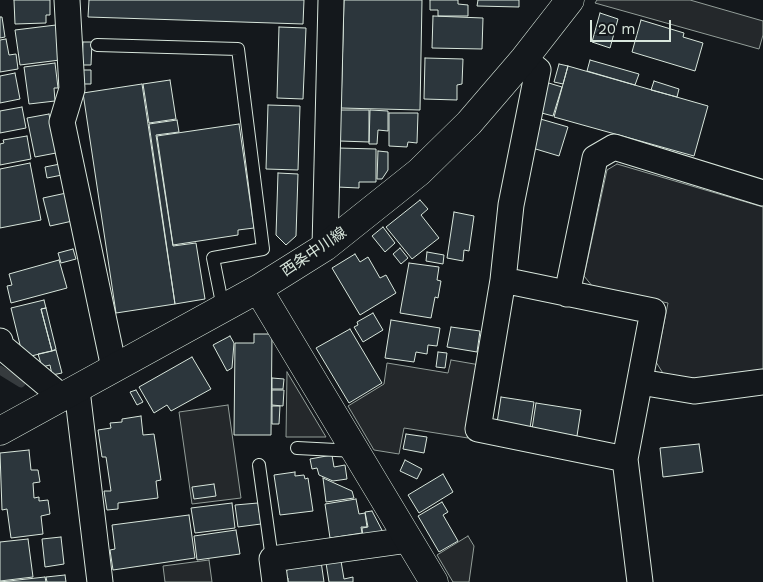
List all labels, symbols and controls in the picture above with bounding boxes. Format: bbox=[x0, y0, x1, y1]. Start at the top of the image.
scale bar bbox=[593, 10, 674, 42]
text: 20 m bbox=[598, 20, 636, 38]
street label: 西条中川線 bbox=[278, 224, 350, 280]

